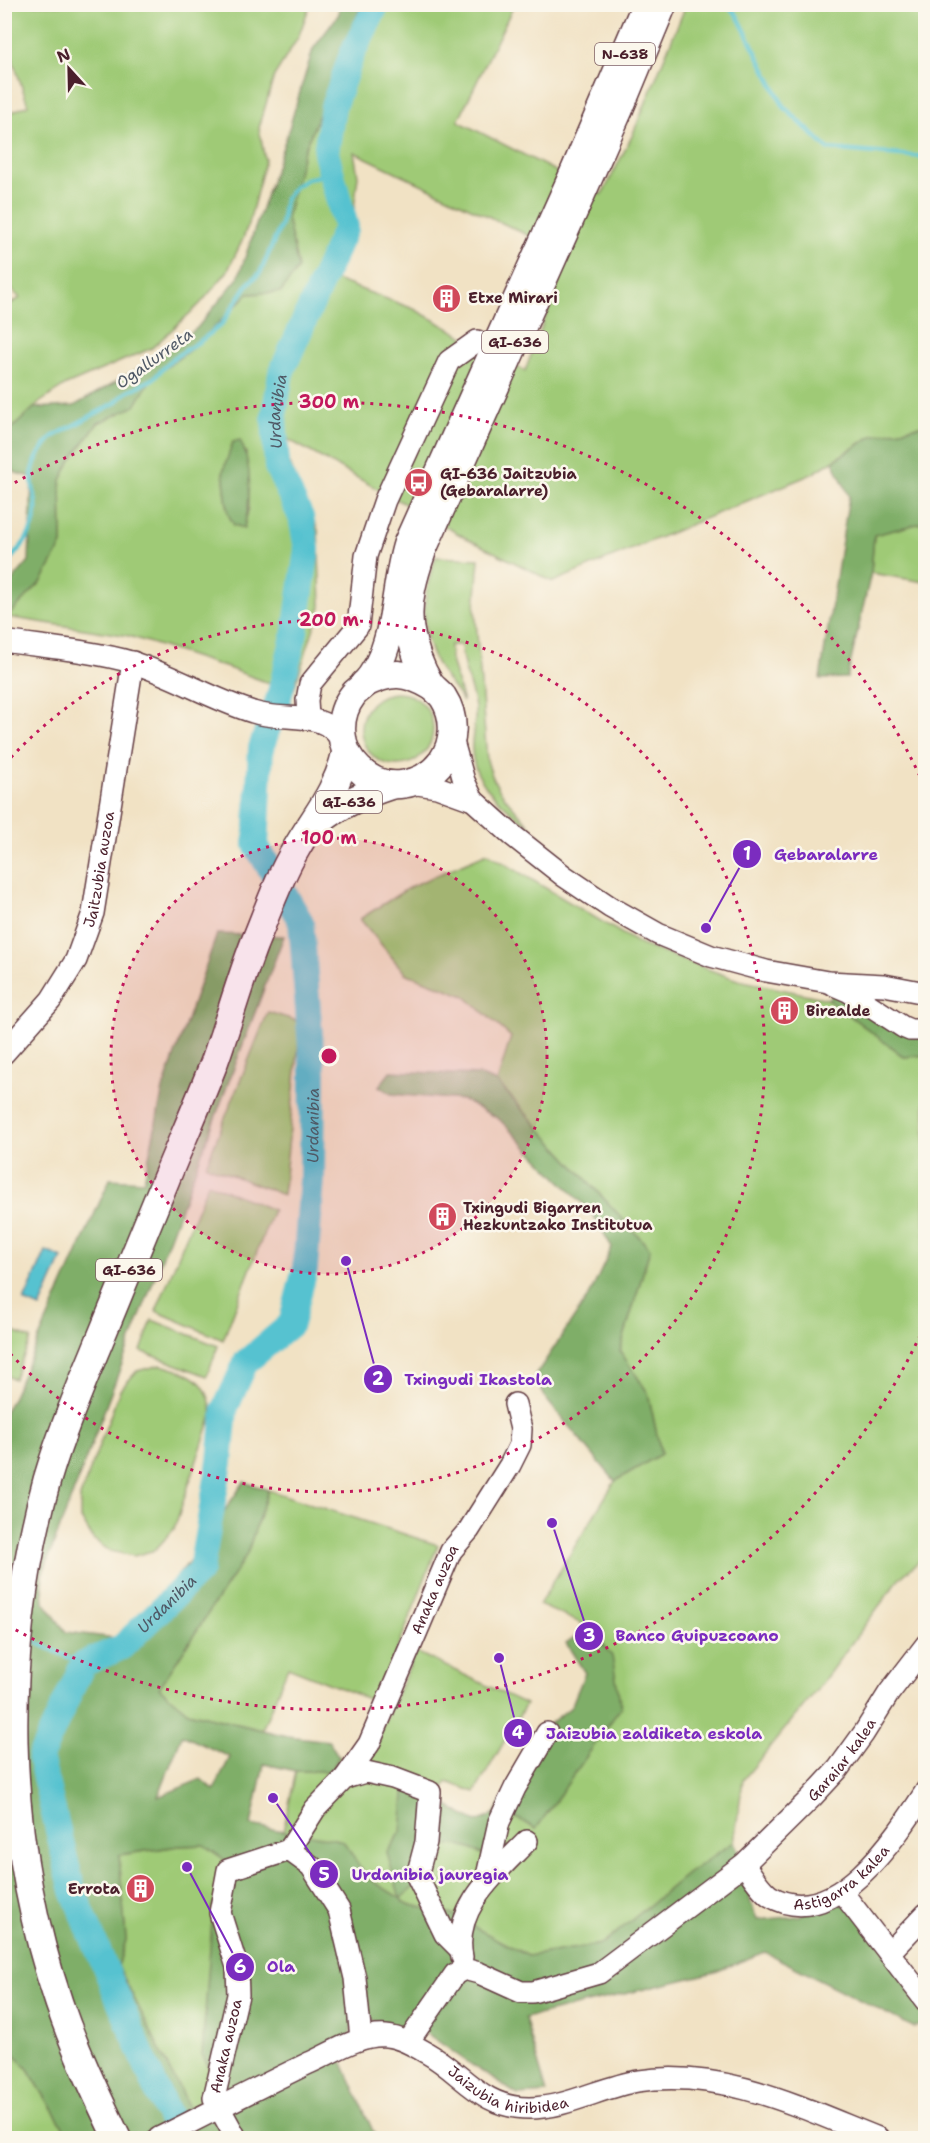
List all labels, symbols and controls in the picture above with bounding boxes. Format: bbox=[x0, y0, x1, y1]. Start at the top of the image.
north arrow bbox=[39, 39, 99, 99]
text: N bbox=[54, 43, 73, 68]
road number: N-638 bbox=[595, 43, 655, 65]
building icon: Etxe Mirari bbox=[431, 282, 463, 314]
place label: Etxe Mirari bbox=[468, 288, 558, 308]
water label: Ogallurreta bbox=[112, 323, 197, 393]
road number: GI-636 bbox=[482, 331, 548, 353]
water label: Urdanibia bbox=[264, 372, 292, 450]
text: 300 m bbox=[299, 390, 360, 414]
place label: GI-636 Jaitzubia (Gebaralarre) bbox=[440, 464, 577, 501]
bus stop icon: GI-636 Jaitzubia (Gebaralarre) bbox=[403, 467, 435, 499]
text: 200 m bbox=[299, 608, 360, 632]
road number: GI-636 bbox=[316, 791, 382, 813]
street label: Jaitzubia auzoa bbox=[79, 809, 119, 930]
text: 100 m bbox=[301, 826, 357, 850]
callout: Gebaralarre bbox=[732, 837, 890, 871]
text: 1 bbox=[743, 842, 751, 866]
text: Gebaralarre bbox=[774, 844, 878, 865]
building icon: Birealde bbox=[769, 995, 801, 1027]
place label: Birealde bbox=[806, 1001, 870, 1021]
centre of rings bbox=[319, 1046, 339, 1066]
water label: Urdanibia bbox=[302, 1088, 324, 1163]
place label: Txingudi Bigarren Hezkuntzako Institutua bbox=[463, 1198, 653, 1235]
building icon: Txingudi Bigarren Hezkuntzako Institutua bbox=[426, 1201, 458, 1233]
road number: GI-636 bbox=[96, 1259, 162, 1281]
callout: Txingudi Ikastola bbox=[363, 1362, 564, 1396]
text: 2 bbox=[372, 1367, 385, 1391]
text: Txingudi Ikastola bbox=[404, 1369, 552, 1390]
street label: Anaka auzoa bbox=[407, 1539, 463, 1637]
water label: Urdanibia bbox=[133, 1570, 201, 1638]
callout: Banco Guipuzcoano bbox=[574, 1619, 791, 1653]
text: 3 bbox=[583, 1624, 595, 1648]
text: Banco Guipuzcoano bbox=[615, 1625, 779, 1646]
street label: Garaiar kalea bbox=[803, 1714, 881, 1806]
callout: Jaizubia zaldiketa eskola bbox=[503, 1716, 774, 1750]
text: 4 bbox=[512, 1721, 525, 1745]
text: Jaizubia zaldiketa eskola bbox=[546, 1723, 762, 1744]
street label: Astigarra kalea bbox=[793, 1840, 894, 1915]
callout: Urdanibia jauregia bbox=[309, 1857, 520, 1891]
text: 5 bbox=[318, 1863, 330, 1887]
text: Urdanibia jauregia bbox=[352, 1864, 509, 1885]
building icon: Errota bbox=[125, 1873, 157, 1905]
place label: Errota bbox=[68, 1879, 121, 1899]
callout: Ola bbox=[225, 1950, 307, 1984]
text: 6 bbox=[234, 1955, 246, 1979]
text: Ola bbox=[267, 1956, 295, 1977]
street label: Anaka auzoa bbox=[205, 1996, 247, 2095]
street label: Jaizubia hiribidea bbox=[444, 2061, 571, 2118]

